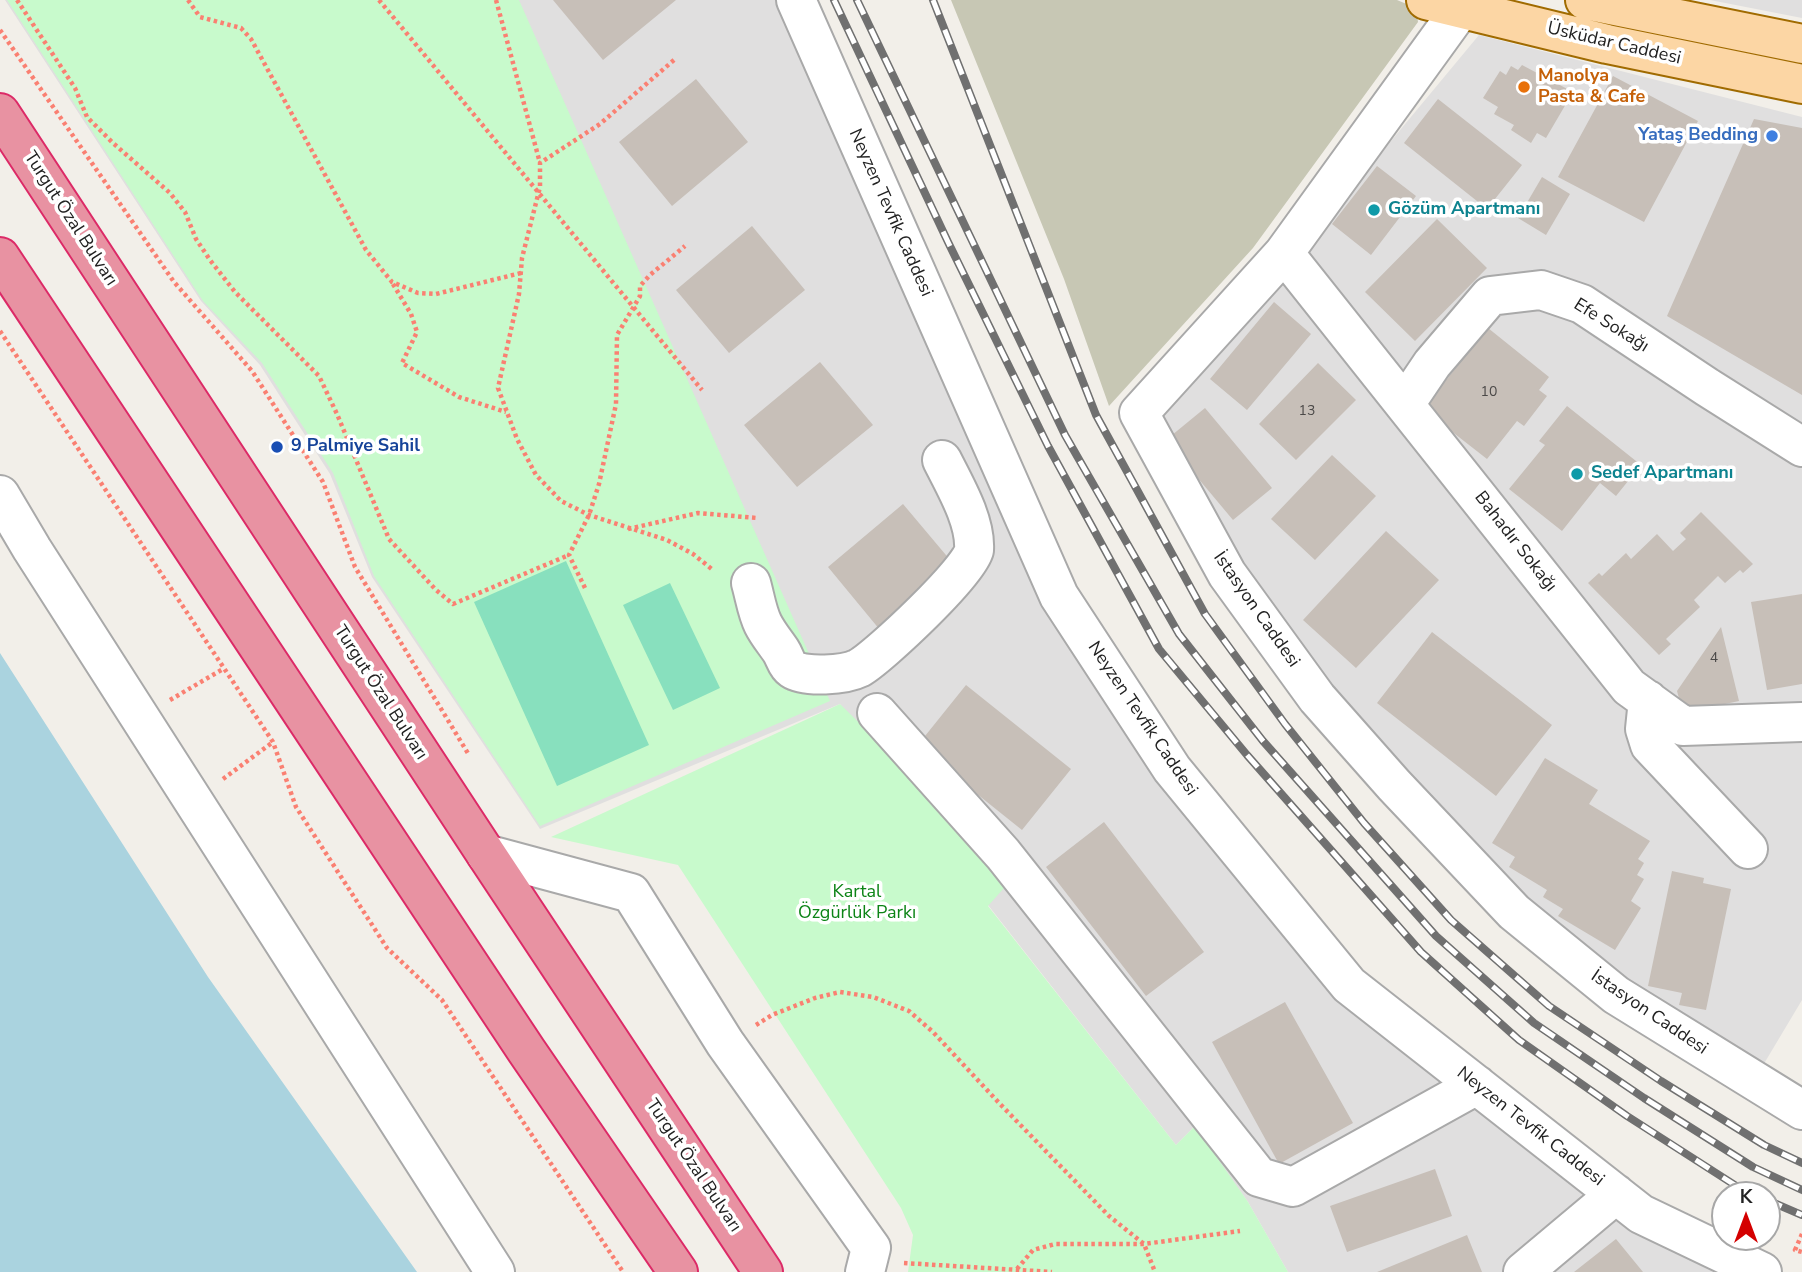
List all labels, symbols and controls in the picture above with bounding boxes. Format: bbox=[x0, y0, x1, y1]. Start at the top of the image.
street label: Üsküdar Caddesi bbox=[1545, 18, 1683, 70]
place label: Manolya Pasta & Cafe bbox=[1538, 66, 1645, 108]
marker: Manolya Pasta & Cafe bbox=[1516, 79, 1532, 95]
place label: Yataş Bedding bbox=[1638, 125, 1758, 147]
street label: Neyzen Tevfik Caddesi bbox=[843, 126, 937, 300]
marker: Yataş Bedding bbox=[1764, 128, 1780, 144]
street label: Turgut Özal Bulvarı bbox=[19, 148, 121, 290]
place label: Gözüm Apartmanı bbox=[1388, 199, 1540, 221]
marker: Gözüm Apartmanı bbox=[1366, 202, 1382, 218]
street label: Efe Sokağı bbox=[1569, 294, 1653, 358]
house number: 10 bbox=[1481, 385, 1497, 401]
house number: 13 bbox=[1299, 404, 1315, 420]
place label: 9 Palmiye Sahil bbox=[291, 436, 420, 458]
marker: 9 Palmiye Sahil bbox=[269, 439, 285, 455]
place label: Sedef Apartmanı bbox=[1591, 463, 1733, 485]
marker: Sedef Apartmanı bbox=[1569, 466, 1585, 482]
street label: Bahadır Sokağı bbox=[1469, 487, 1561, 597]
street label: İstasyon Caddesi bbox=[1208, 548, 1304, 672]
street label: Turgut Özal Bulvarı bbox=[329, 622, 431, 764]
street label: Neyzen Tevfik Caddesi bbox=[1082, 638, 1202, 800]
house number: 4 bbox=[1710, 651, 1718, 667]
park label: Kartal Özgürlük Parkı bbox=[798, 882, 916, 924]
street label: İstasyon Caddesi bbox=[1586, 966, 1712, 1060]
street label: Neyzen Tevfik Caddesi bbox=[1452, 1063, 1608, 1191]
street label: Turgut Özal Bulvarı bbox=[641, 1095, 745, 1237]
north arrow bbox=[1711, 1181, 1781, 1251]
text: K bbox=[1740, 1184, 1752, 1210]

